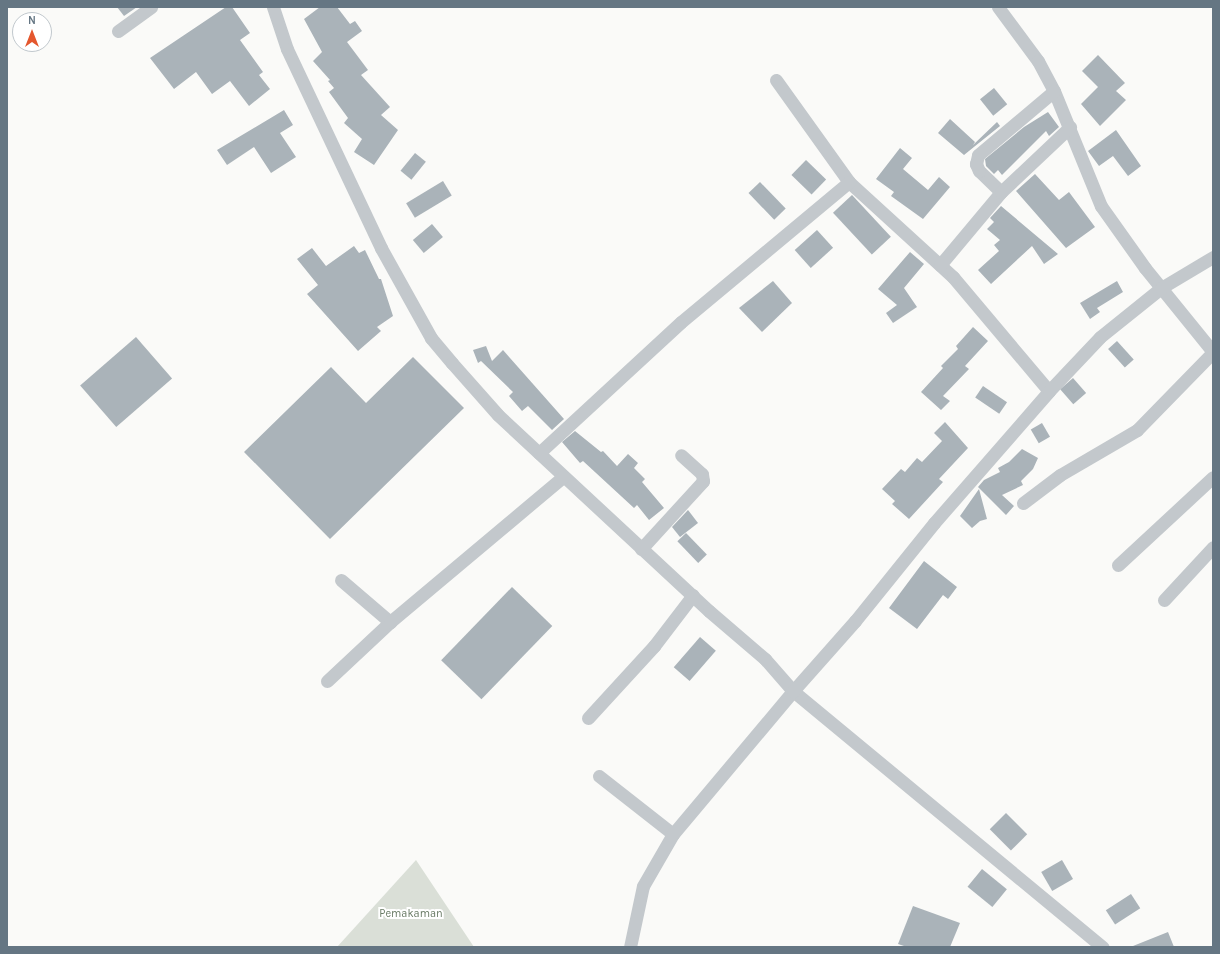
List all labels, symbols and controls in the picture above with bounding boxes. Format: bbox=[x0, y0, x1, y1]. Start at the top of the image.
north arrow bbox=[12, 12, 52, 52]
text: N bbox=[28, 14, 36, 27]
park label: Pemakaman bbox=[379, 907, 443, 921]

